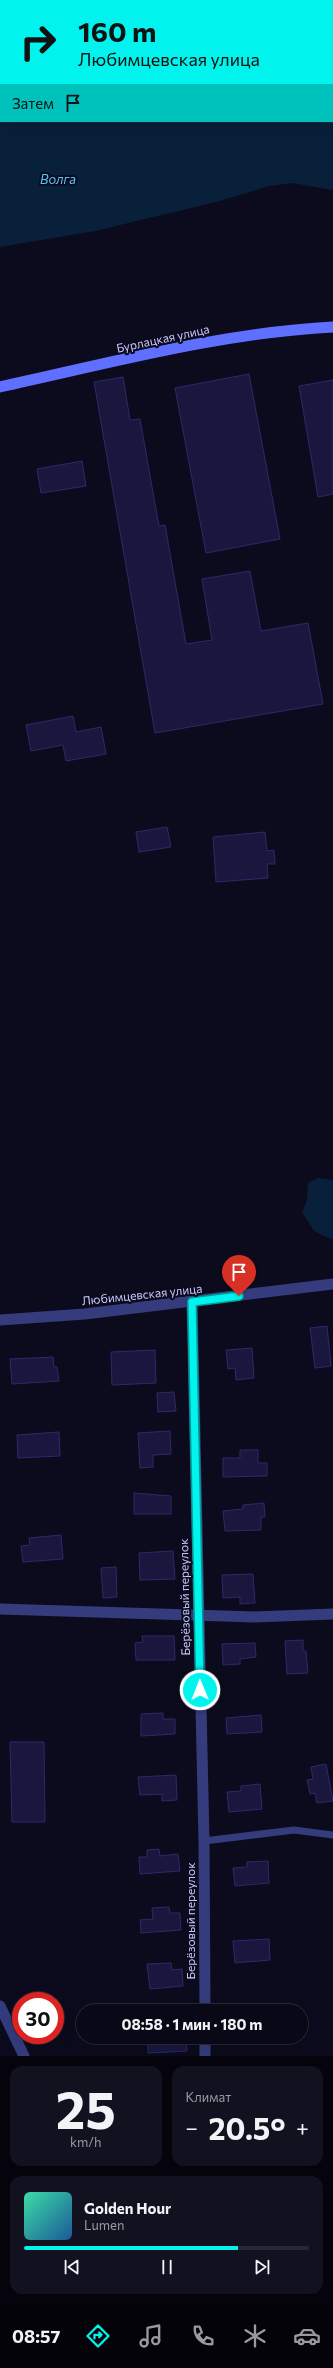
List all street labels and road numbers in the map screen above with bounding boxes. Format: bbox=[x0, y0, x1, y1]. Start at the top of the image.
street label: Бурлацкая улица bbox=[115, 321, 211, 355]
street label: Любимцевская улица bbox=[81, 1281, 203, 1307]
street label: Берёзовый переулок bbox=[176, 1538, 192, 1656]
street label: Берёзовый переулок bbox=[183, 1862, 197, 1980]

